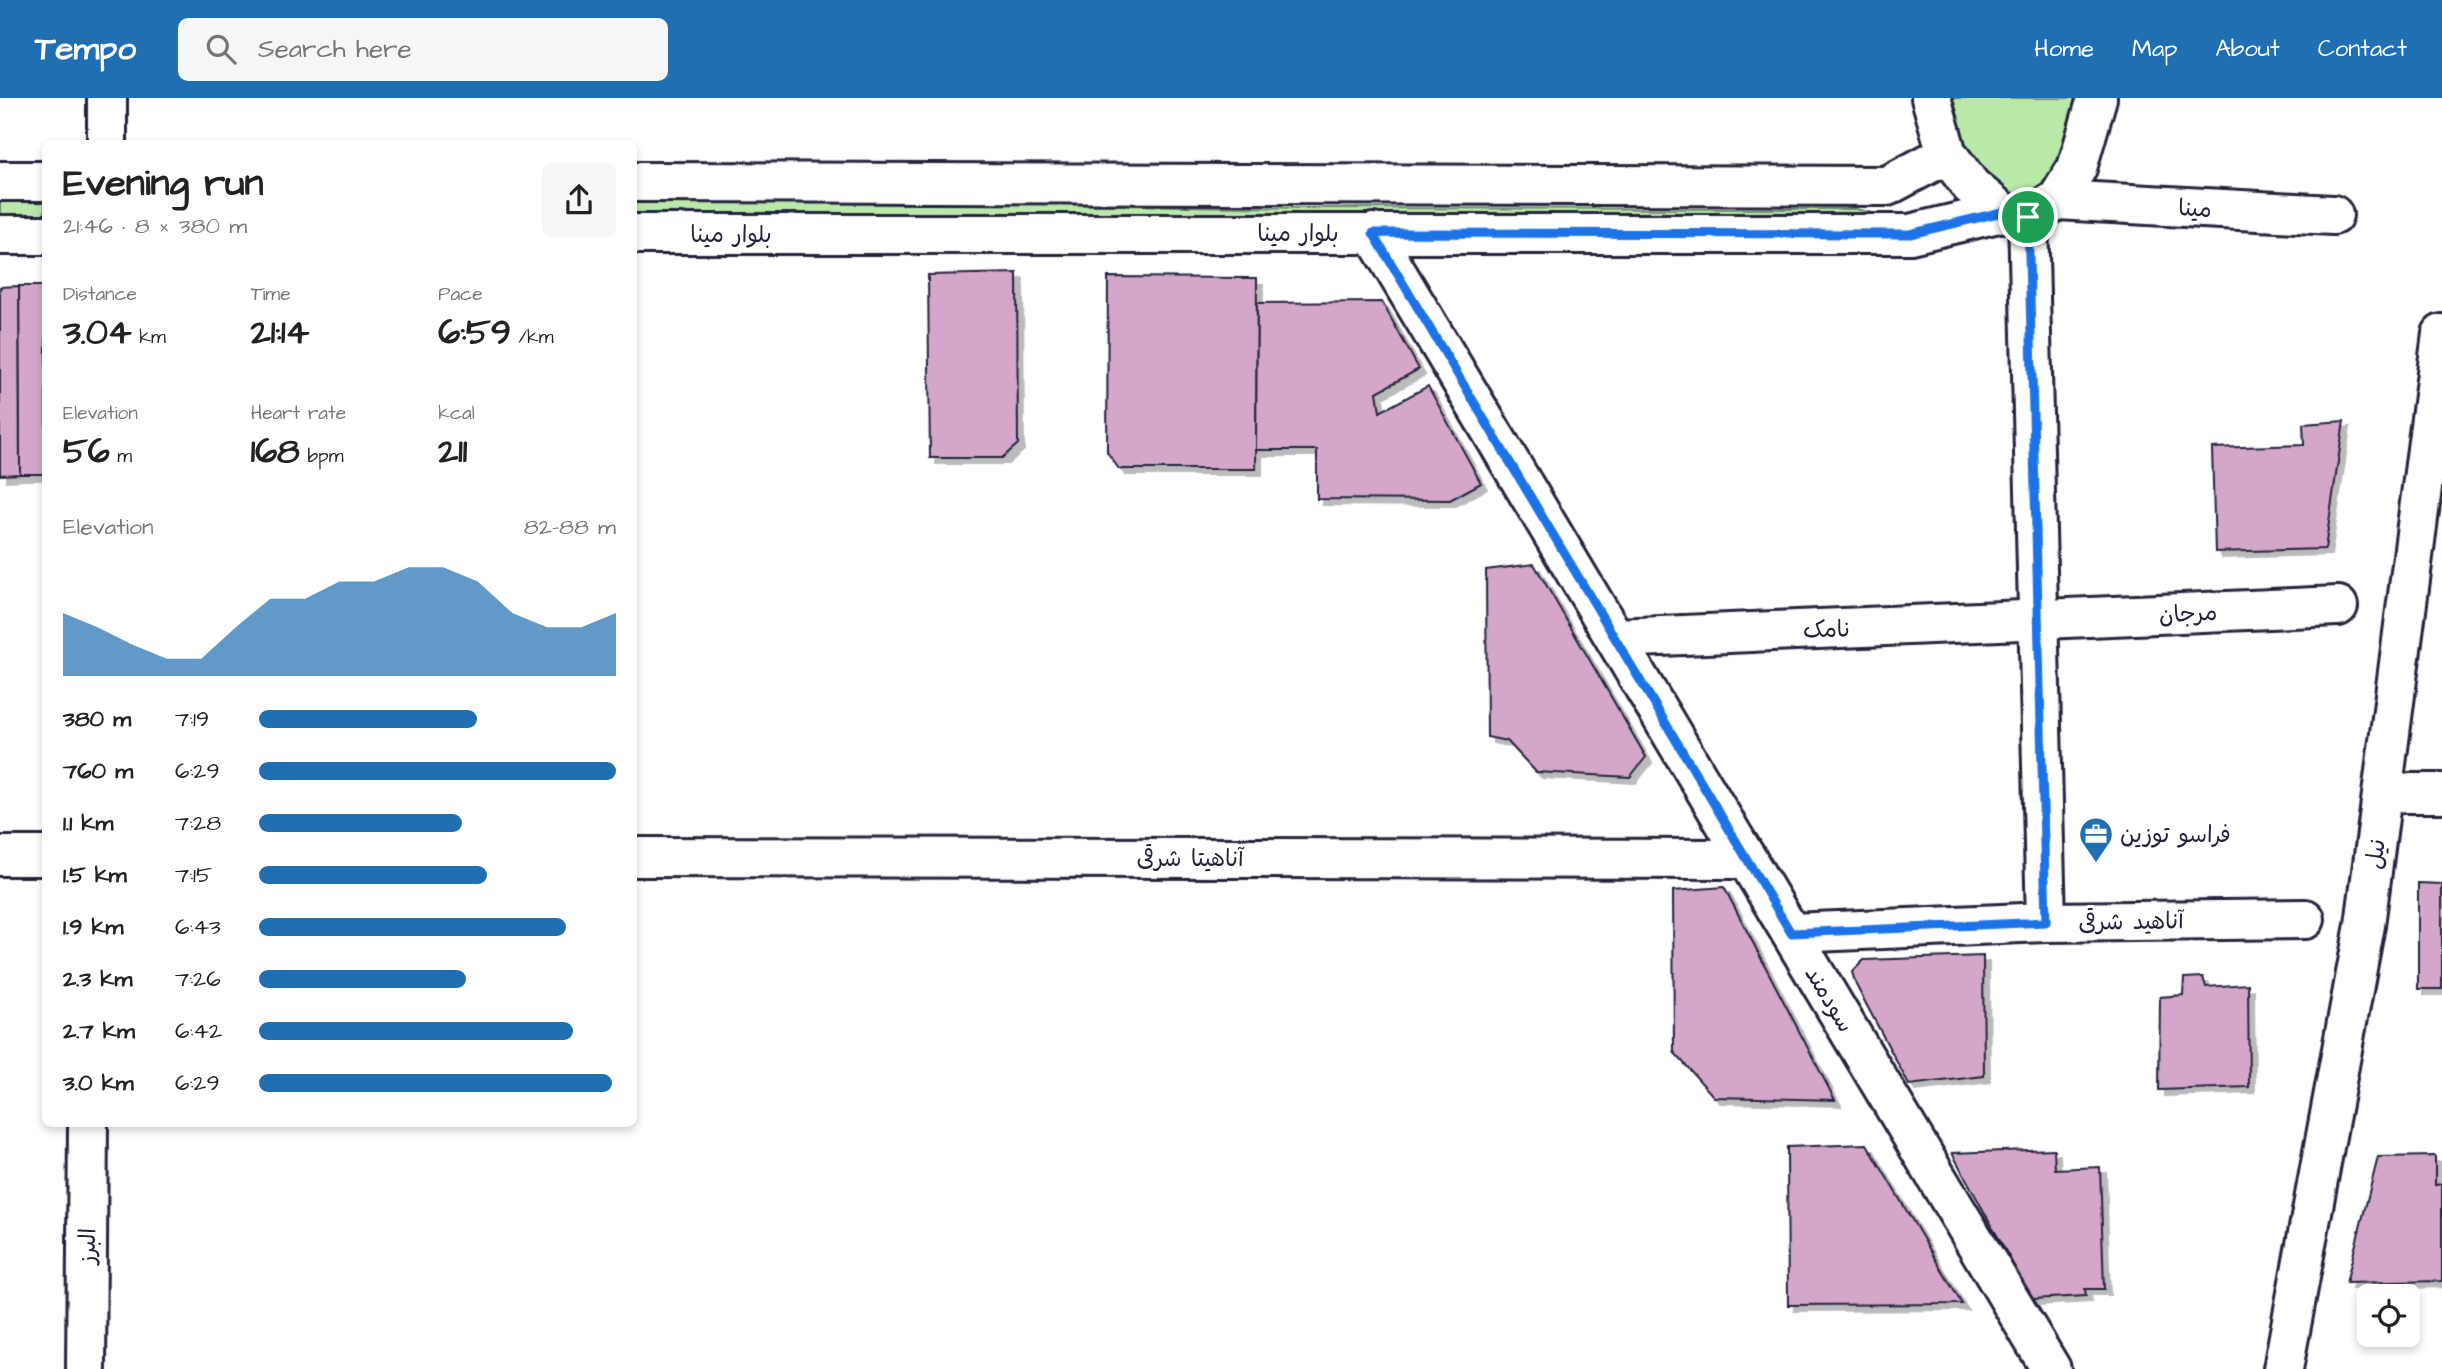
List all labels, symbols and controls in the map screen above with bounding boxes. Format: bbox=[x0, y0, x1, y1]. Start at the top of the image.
search box bbox=[178, 18, 668, 81]
text: Tempo bbox=[35, 26, 136, 72]
icon: search bbox=[202, 30, 240, 68]
text: Search here bbox=[258, 31, 411, 67]
text: Home bbox=[2034, 32, 2094, 66]
text: Map bbox=[2132, 32, 2177, 66]
text: About bbox=[2215, 32, 2280, 66]
text: Contact bbox=[2318, 32, 2407, 66]
text: Evening run bbox=[63, 158, 264, 210]
button: share bbox=[542, 163, 616, 237]
pin bbox=[1998, 187, 2058, 247]
street label: مینا bbox=[2177, 192, 2213, 226]
icon: arrive bbox=[2009, 198, 2047, 236]
text: 21:46 · 8 × 380 m bbox=[63, 210, 247, 242]
street label: بلوار مینا bbox=[1257, 218, 1339, 250]
street label: بلوار مینا bbox=[690, 219, 772, 251]
text: Distance bbox=[63, 281, 137, 308]
text: Time bbox=[251, 281, 290, 308]
text: Pace bbox=[438, 281, 482, 308]
text: 3.04 bbox=[63, 308, 132, 357]
text: 21:14 bbox=[251, 308, 309, 357]
text: 6:59 bbox=[438, 308, 511, 357]
text: km bbox=[132, 324, 166, 351]
text: /km bbox=[511, 324, 554, 351]
text: Elevation bbox=[63, 400, 138, 427]
text: Heart rate bbox=[251, 400, 346, 427]
text: kcal bbox=[438, 400, 475, 427]
text: 56 bbox=[63, 427, 110, 476]
text: 168 bbox=[251, 427, 300, 476]
text: 211 bbox=[438, 427, 467, 476]
text: m bbox=[110, 443, 132, 470]
text: bpm bbox=[300, 443, 343, 470]
text: Elevation bbox=[63, 511, 154, 543]
text: 82–88 m bbox=[524, 511, 616, 543]
street label: مرجان bbox=[2158, 596, 2218, 632]
street label: نامک bbox=[1803, 613, 1852, 647]
text: 380 m bbox=[63, 703, 131, 735]
text: 7:19 bbox=[175, 703, 209, 735]
text: 760 m bbox=[63, 755, 133, 787]
text: 6:29 bbox=[175, 755, 220, 787]
text: 1.1 km bbox=[63, 807, 113, 839]
text: 7:28 bbox=[175, 807, 221, 839]
office icon: فراسو توزین bbox=[2077, 815, 2115, 864]
place label: فراسو توزین bbox=[2120, 819, 2231, 851]
street label: نیل bbox=[2358, 837, 2394, 871]
street label: آناهیتا شرقی bbox=[1136, 843, 1245, 875]
text: 1.5 km bbox=[63, 859, 127, 891]
text: 7:15 bbox=[175, 859, 212, 891]
street label: آناهید شرقی bbox=[2078, 905, 2185, 939]
text: 1.9 km bbox=[63, 911, 124, 943]
text: 6:43 bbox=[175, 911, 221, 943]
street label: سودمند bbox=[1797, 960, 1861, 1039]
text: 2.3 km bbox=[63, 963, 132, 995]
text: 7:26 bbox=[175, 963, 221, 995]
text: 2.7 km bbox=[63, 1015, 135, 1047]
text: 6:42 bbox=[175, 1015, 222, 1047]
text: 3.0 km bbox=[63, 1067, 134, 1099]
text: 6:29 bbox=[175, 1067, 220, 1099]
street label: البرز bbox=[72, 1228, 104, 1266]
map controls bbox=[2357, 1284, 2420, 1347]
button: locate bbox=[2357, 1284, 2420, 1347]

